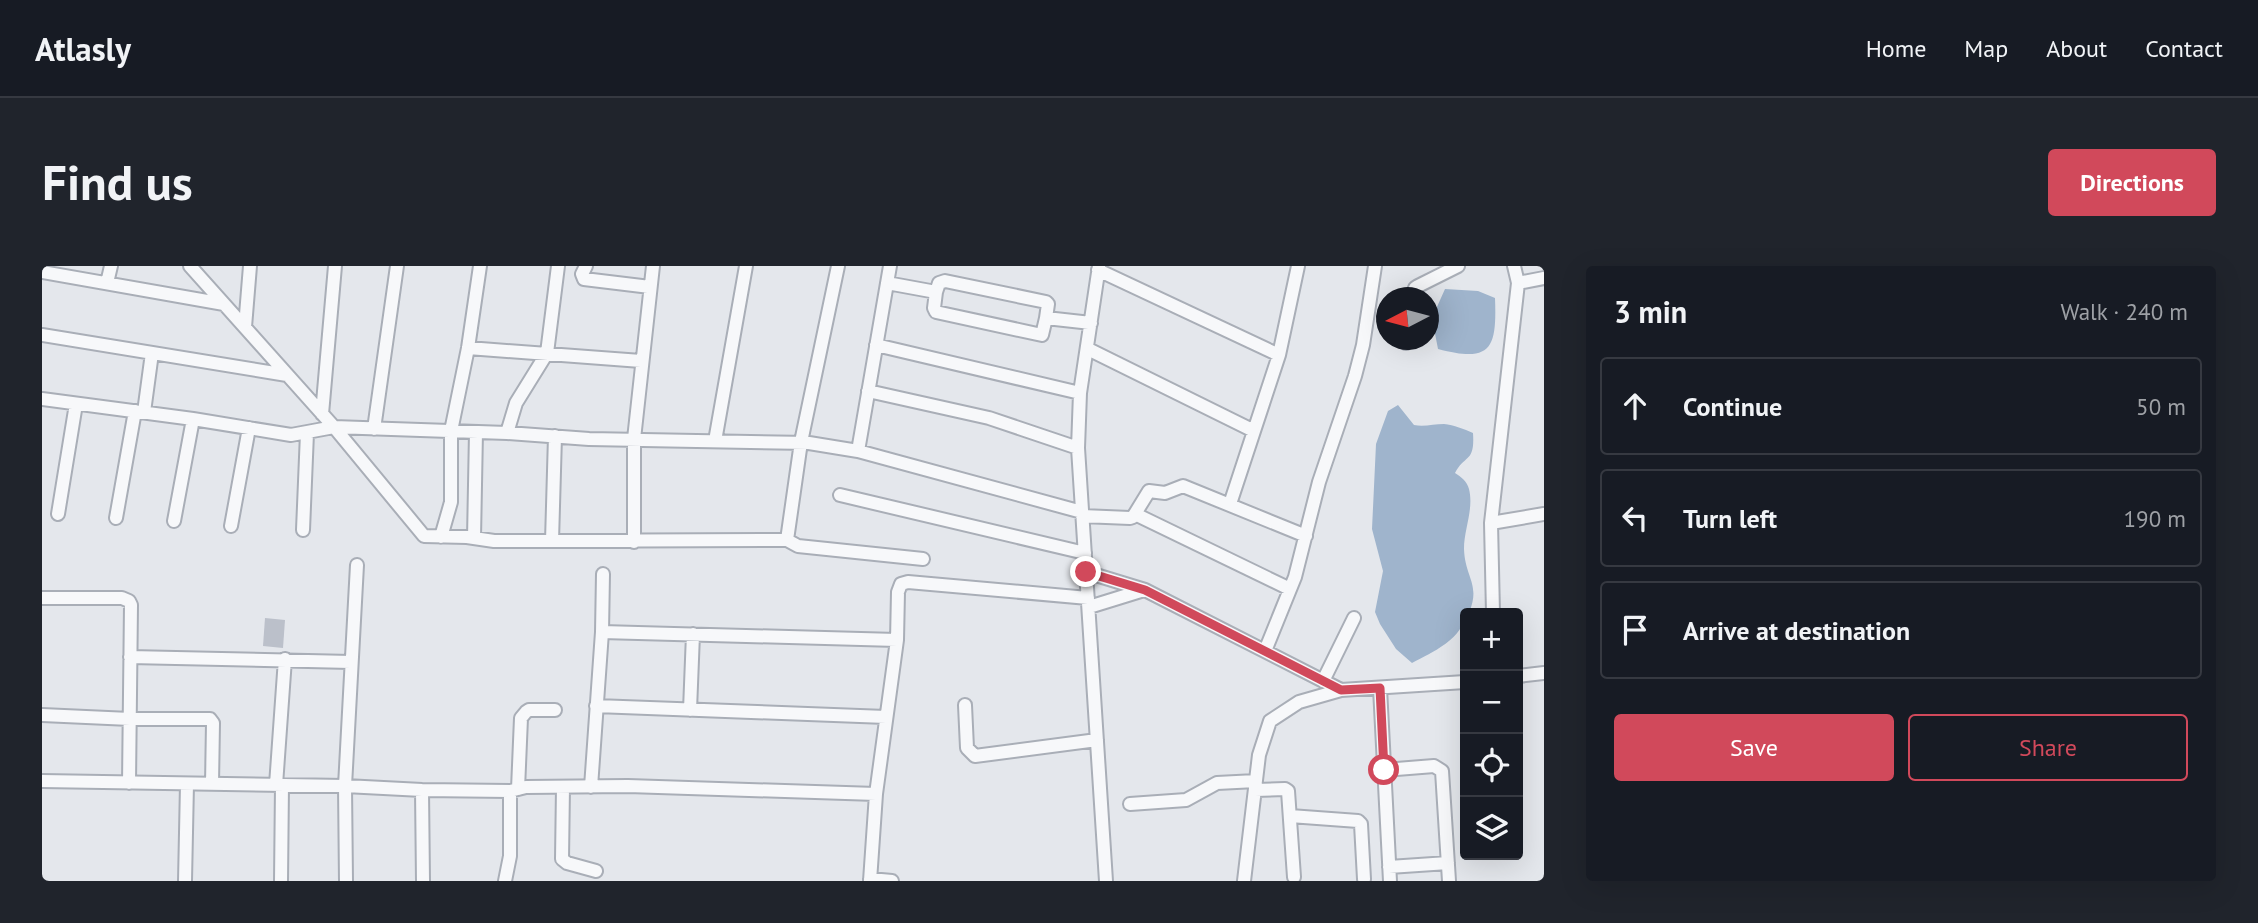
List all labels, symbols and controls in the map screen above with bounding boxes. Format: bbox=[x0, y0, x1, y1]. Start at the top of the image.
text: Atlasly bbox=[35, 27, 131, 70]
text: Home bbox=[1866, 33, 1926, 64]
text: Map bbox=[1964, 33, 2008, 64]
text: About bbox=[2046, 33, 2107, 64]
text: Contact bbox=[2145, 33, 2223, 64]
button: Directions bbox=[2048, 149, 2216, 216]
text: Find us bbox=[42, 150, 193, 214]
north arrow bbox=[1376, 287, 1439, 350]
text: 3 min bbox=[1614, 292, 1687, 331]
text: Walk · 240 m bbox=[2061, 297, 2188, 326]
icon: ahead bbox=[1616, 387, 1654, 425]
text: Continue bbox=[1683, 390, 1782, 423]
text: 50 m bbox=[2136, 392, 2186, 421]
icon: left bbox=[1616, 499, 1654, 537]
text: Turn left bbox=[1683, 502, 1777, 535]
text: 190 m bbox=[2124, 504, 2186, 533]
route end bbox=[1070, 556, 1101, 587]
map controls bbox=[1460, 608, 1523, 860]
button: + bbox=[1460, 608, 1523, 671]
icon: arrive bbox=[1616, 611, 1654, 649]
text: Arrive at destination bbox=[1683, 614, 1910, 647]
button: − bbox=[1460, 671, 1523, 734]
button: Save bbox=[1614, 714, 1894, 781]
button: Share bbox=[1908, 714, 2188, 781]
button: locate bbox=[1460, 734, 1523, 797]
route start bbox=[1368, 754, 1399, 785]
button: layers bbox=[1460, 797, 1523, 860]

